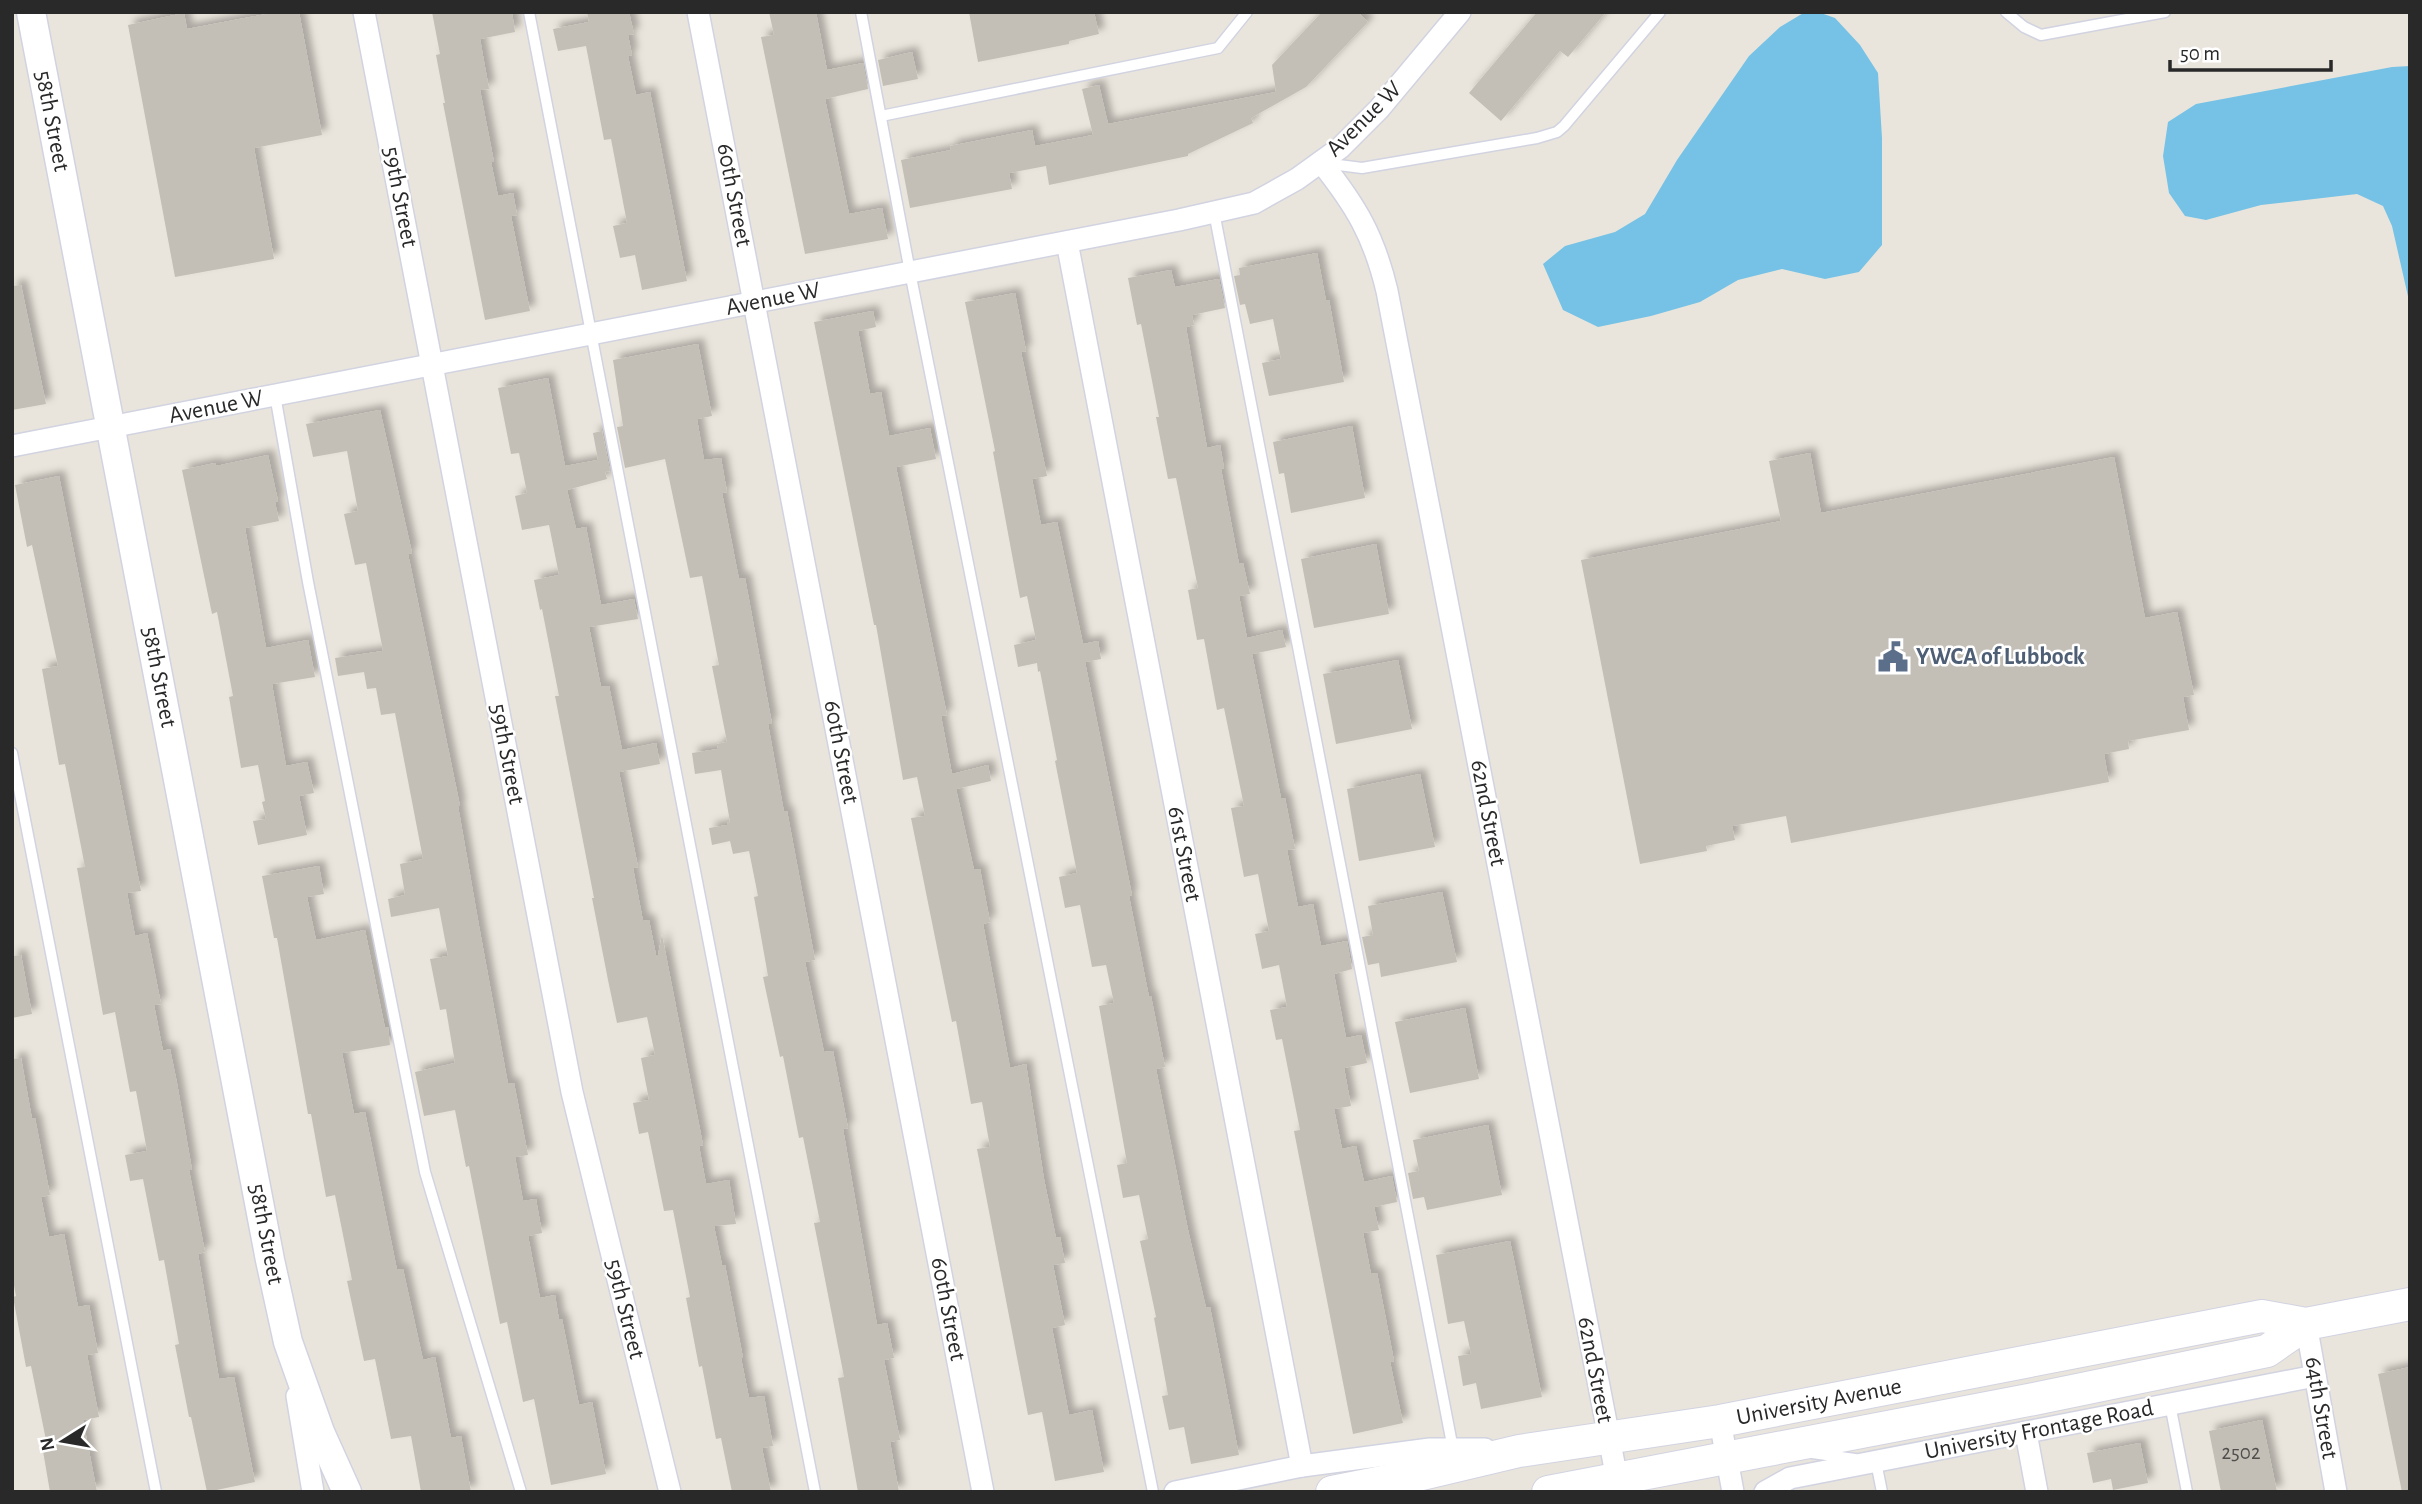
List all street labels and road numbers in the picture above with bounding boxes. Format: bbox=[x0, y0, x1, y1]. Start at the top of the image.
street label: 58th Street bbox=[30, 69, 74, 174]
street label: Avenue W bbox=[1322, 76, 1407, 161]
street label: 60th Street bbox=[712, 141, 756, 249]
street label: 59th Street bbox=[378, 145, 422, 250]
street label: Avenue W bbox=[724, 278, 823, 320]
street label: Avenue W bbox=[167, 386, 266, 428]
street label: 58th Street bbox=[137, 625, 181, 730]
street label: 60th Street bbox=[819, 698, 863, 806]
street label: 59th Street bbox=[485, 702, 529, 807]
street label: 62nd Street bbox=[1466, 758, 1510, 868]
street label: 61st Street bbox=[1163, 804, 1205, 904]
street label: 58th Street bbox=[244, 1182, 288, 1287]
street label: 60th Street bbox=[926, 1255, 970, 1363]
street label: 59th Street bbox=[601, 1257, 649, 1362]
street label: 62nd Street bbox=[1573, 1315, 1617, 1425]
street label: 64th Street bbox=[2300, 1355, 2342, 1461]
street label: University Avenue bbox=[1734, 1374, 1904, 1430]
street label: University Frontage Road bbox=[1923, 1396, 2155, 1464]

